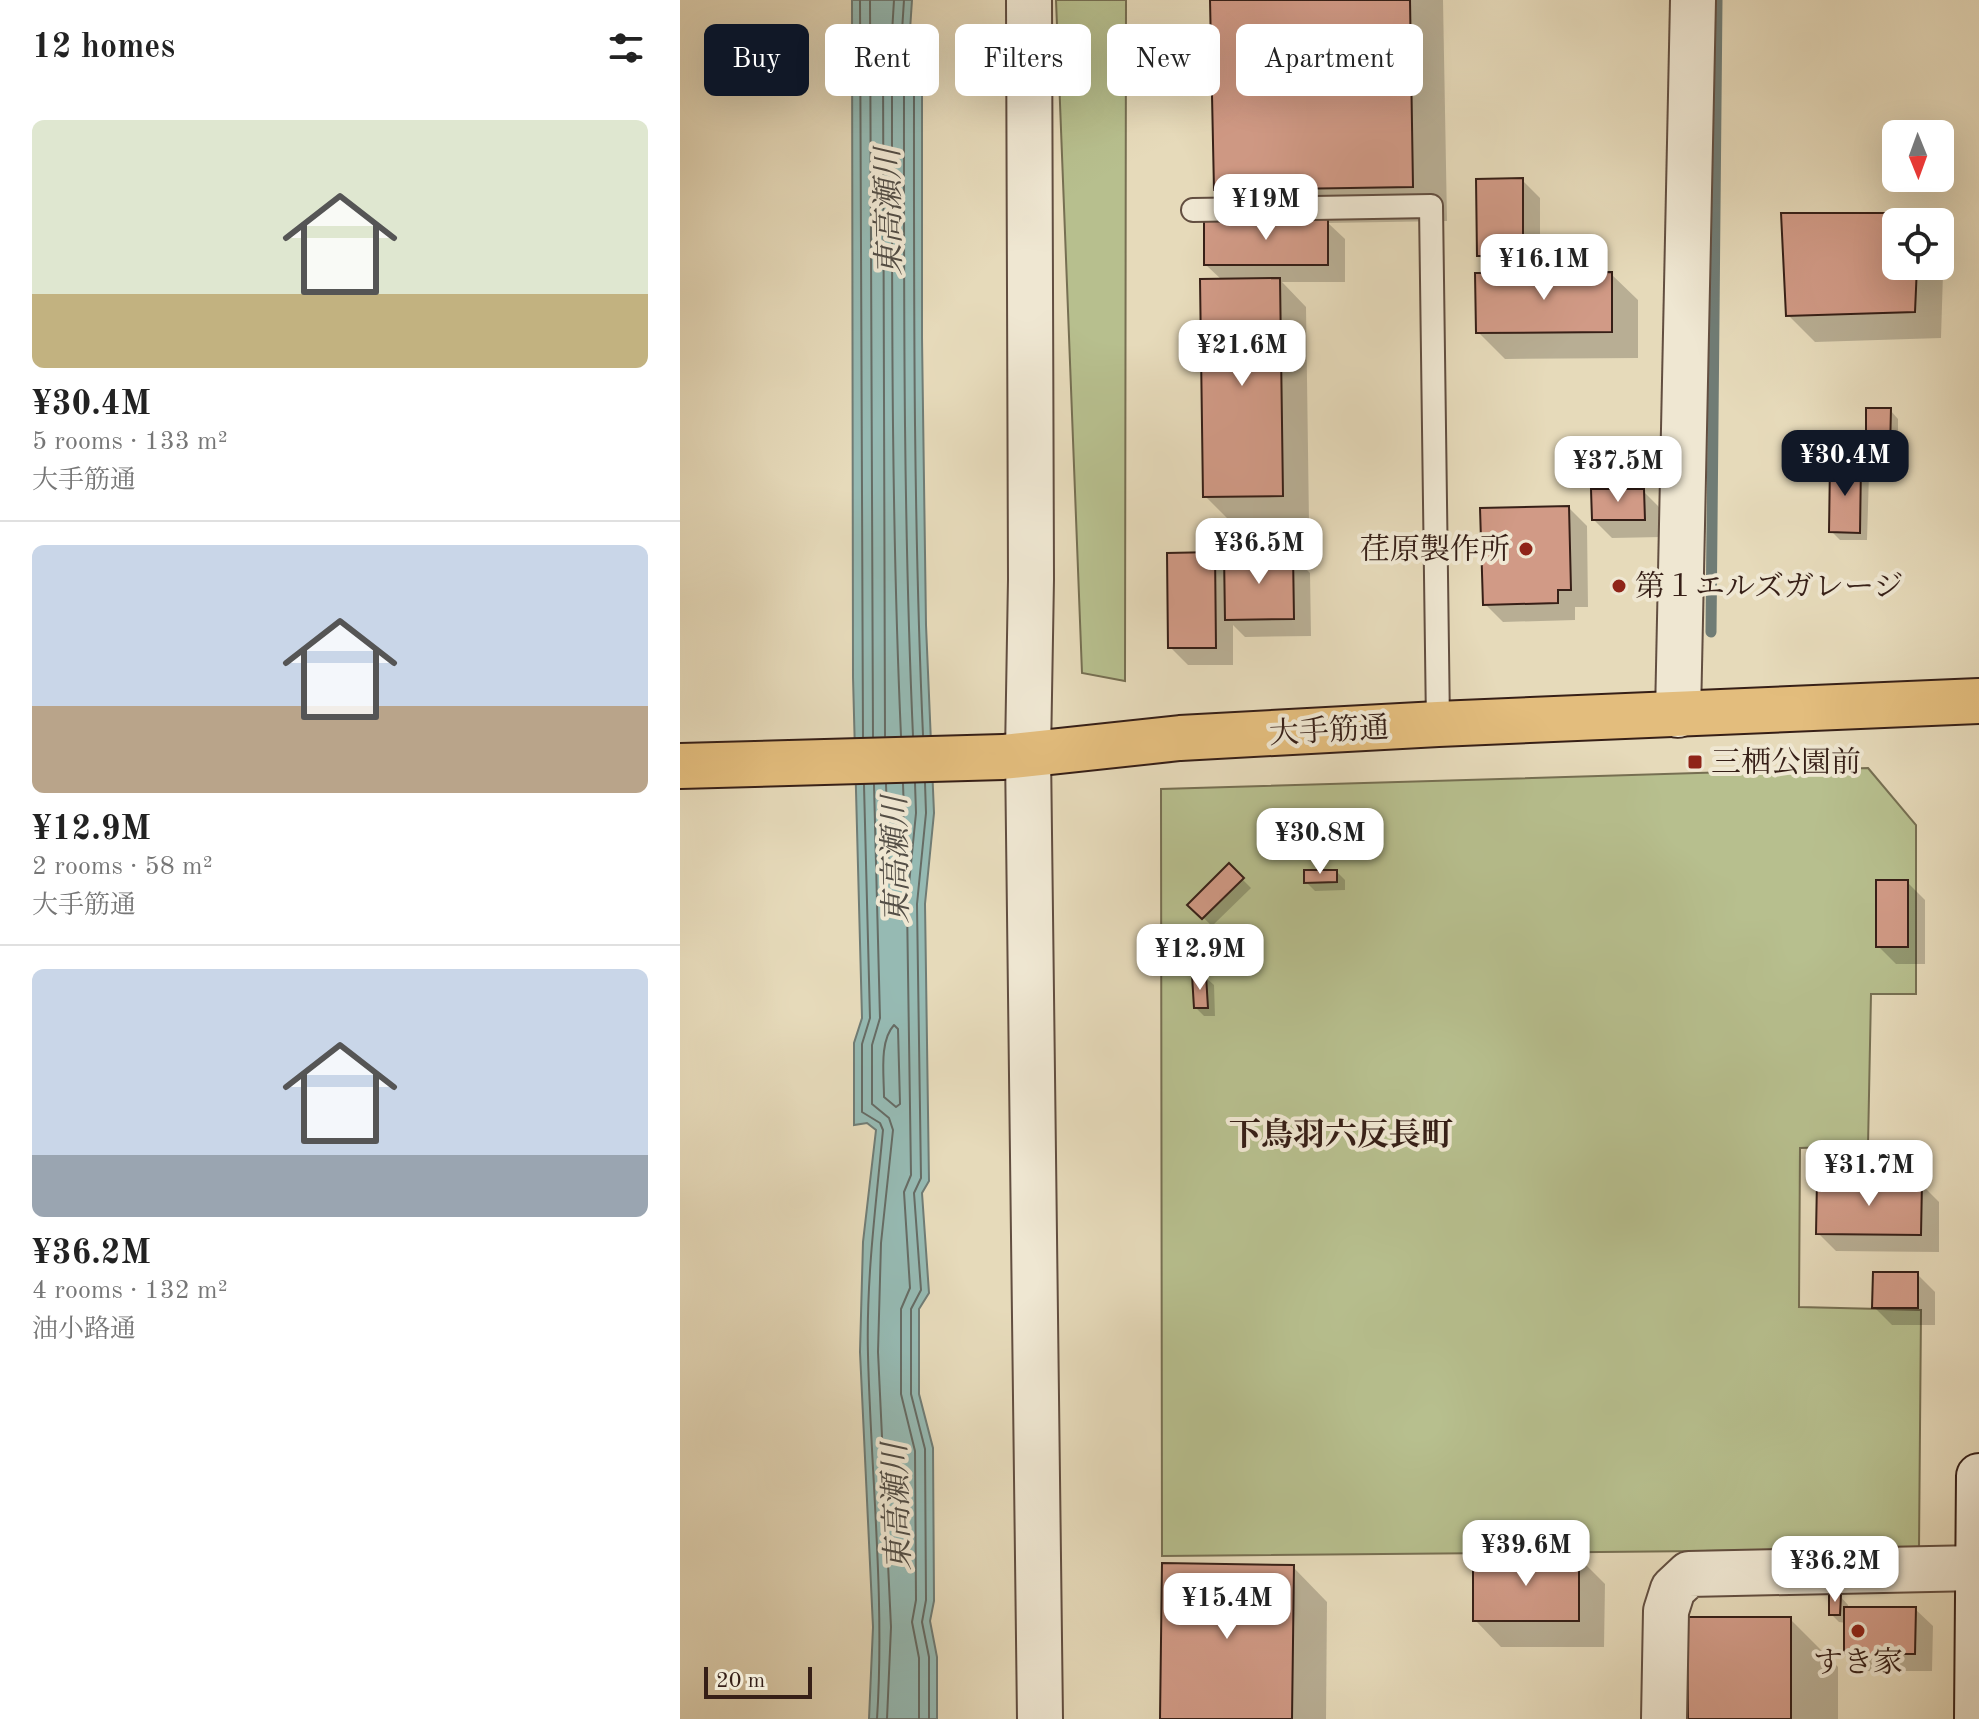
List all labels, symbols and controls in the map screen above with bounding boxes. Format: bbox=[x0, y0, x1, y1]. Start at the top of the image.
chip: Buy bbox=[704, 24, 809, 96]
chip: Rent bbox=[825, 24, 939, 96]
chip: Filters bbox=[955, 24, 1091, 96]
chip: New bbox=[1107, 24, 1220, 96]
chip: Apartment bbox=[1236, 24, 1423, 96]
icon: filters bbox=[604, 26, 648, 70]
text: 12 homes bbox=[32, 31, 175, 65]
north arrow bbox=[1882, 120, 1954, 192]
map controls bbox=[1882, 120, 1954, 280]
water label: 東高瀬川 bbox=[871, 145, 908, 276]
icon: home bbox=[268, 172, 412, 316]
pin: ¥19M bbox=[1219, 174, 1313, 242]
text: ¥19M bbox=[1232, 187, 1300, 213]
button: locate bbox=[1882, 208, 1954, 280]
pin: ¥16.1M bbox=[1479, 234, 1609, 302]
text: ¥16.1M bbox=[1499, 247, 1589, 273]
pin: ¥21.6M bbox=[1177, 320, 1307, 388]
text: ¥21.6M bbox=[1197, 333, 1287, 359]
text: ¥30.4M bbox=[32, 388, 151, 422]
text: 5 rooms · 133 m² bbox=[32, 429, 228, 455]
pin: ¥30.4M bbox=[1780, 430, 1910, 498]
pin: ¥37.5M bbox=[1553, 436, 1683, 504]
text: ¥30.4M bbox=[1800, 443, 1890, 469]
text: ¥37.5M bbox=[1573, 449, 1663, 475]
text: 大手筋通 bbox=[32, 468, 136, 494]
pin: ¥36.5M bbox=[1194, 518, 1324, 586]
text: ¥36.5M bbox=[1214, 531, 1304, 557]
place label: 荏原製作所 bbox=[1360, 533, 1510, 566]
marker: 荏原製作所 bbox=[1517, 540, 1535, 558]
place label: 第１エルズガレージ bbox=[1635, 570, 1904, 603]
marker: 第１エルズガレージ bbox=[1610, 577, 1628, 595]
icon: home bbox=[268, 597, 412, 741]
street label: 大手筋通 bbox=[1268, 711, 1390, 750]
place label: 三栖公園前 bbox=[1711, 746, 1861, 779]
marker: 三栖公園前 bbox=[1686, 753, 1704, 771]
water label: 東高瀬川 bbox=[878, 793, 915, 924]
pin: ¥30.8M bbox=[1255, 808, 1385, 876]
text: ¥12.9M bbox=[32, 813, 151, 847]
text: ¥30.8M bbox=[1275, 821, 1365, 847]
text: 2 rooms · 58 m² bbox=[32, 854, 213, 880]
text: 大手筋通 bbox=[32, 893, 136, 919]
pin: ¥12.9M bbox=[1135, 924, 1265, 992]
text: ¥12.9M bbox=[1155, 937, 1245, 963]
icon: home bbox=[268, 1021, 412, 1165]
district label: 下鳥羽六反長町 bbox=[1229, 1117, 1453, 1153]
pin: ¥31.7M bbox=[1804, 1140, 1934, 1208]
text: ¥31.7M bbox=[1824, 1153, 1914, 1179]
text: ¥36.2M bbox=[32, 1237, 151, 1271]
text: 4 rooms · 132 m² bbox=[32, 1278, 228, 1304]
text: 油小路通 bbox=[32, 1317, 136, 1343]
water label: 東高瀬川 bbox=[878, 1439, 917, 1572]
pin: ¥39.6M bbox=[1461, 1520, 1591, 1588]
text: ¥39.6M bbox=[1481, 1533, 1571, 1559]
pin: ¥36.2M bbox=[1770, 1536, 1900, 1604]
text: ¥36.2M bbox=[1790, 1549, 1880, 1575]
pin: ¥15.4M bbox=[1162, 1573, 1292, 1641]
text: ¥15.4M bbox=[1182, 1586, 1272, 1612]
marker: すき家 bbox=[1849, 1622, 1867, 1640]
place label: すき家 bbox=[1813, 1646, 1903, 1679]
scale bar bbox=[704, 1663, 812, 1699]
text: 20 m bbox=[716, 1670, 765, 1692]

